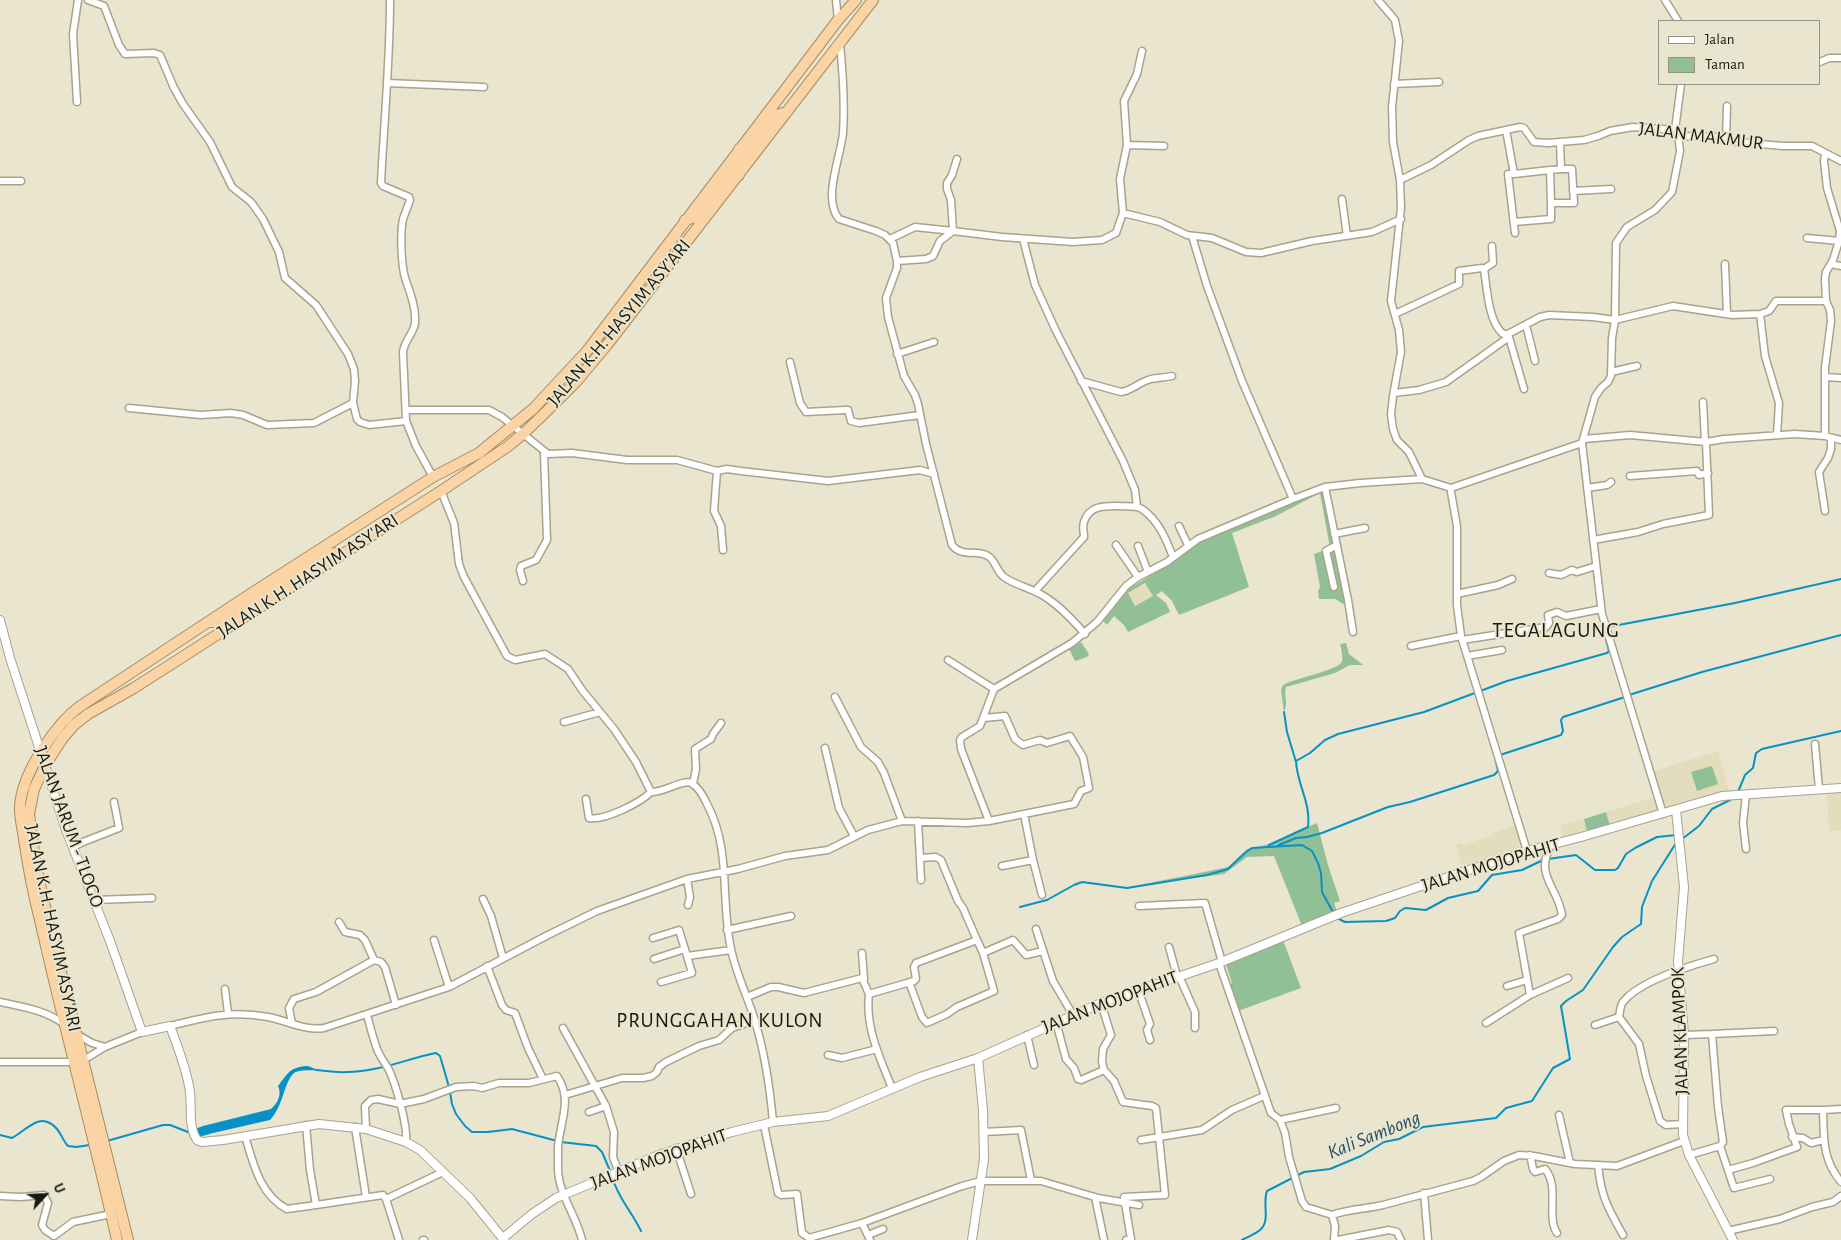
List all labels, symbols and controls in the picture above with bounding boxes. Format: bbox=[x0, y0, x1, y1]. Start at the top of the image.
legend bbox=[1658, 20, 1821, 85]
text: Jalan bbox=[1705, 32, 1735, 47]
text: Taman bbox=[1705, 57, 1745, 72]
street label: JALAN MAKMUR bbox=[1637, 117, 1765, 155]
street label: JALAN K.H. HASYIM ASY'ARI bbox=[542, 235, 696, 411]
street label: JALAN K.H. HASYIM ASY'ARI bbox=[213, 509, 403, 643]
district label: TEGALAGUNG bbox=[1491, 618, 1621, 644]
street label: JALAN JARUM - TLOGO bbox=[29, 743, 109, 911]
street label: JALAN K.H. HASYIM ASY'ARI bbox=[20, 822, 86, 1034]
street label: JALAN MOJOPAHIT bbox=[1419, 833, 1563, 897]
street label: JALAN MOJOPAHIT bbox=[1039, 966, 1181, 1038]
street label: JALAN KLAMPOK bbox=[1666, 966, 1694, 1096]
district label: PRUNGGAHAN KULON bbox=[614, 1008, 826, 1034]
water label: Kali Sambong bbox=[1324, 1106, 1424, 1164]
street label: JALAN MOJOPAHIT bbox=[588, 1124, 730, 1194]
north arrow bbox=[20, 1170, 70, 1220]
text: U bbox=[50, 1182, 67, 1196]

